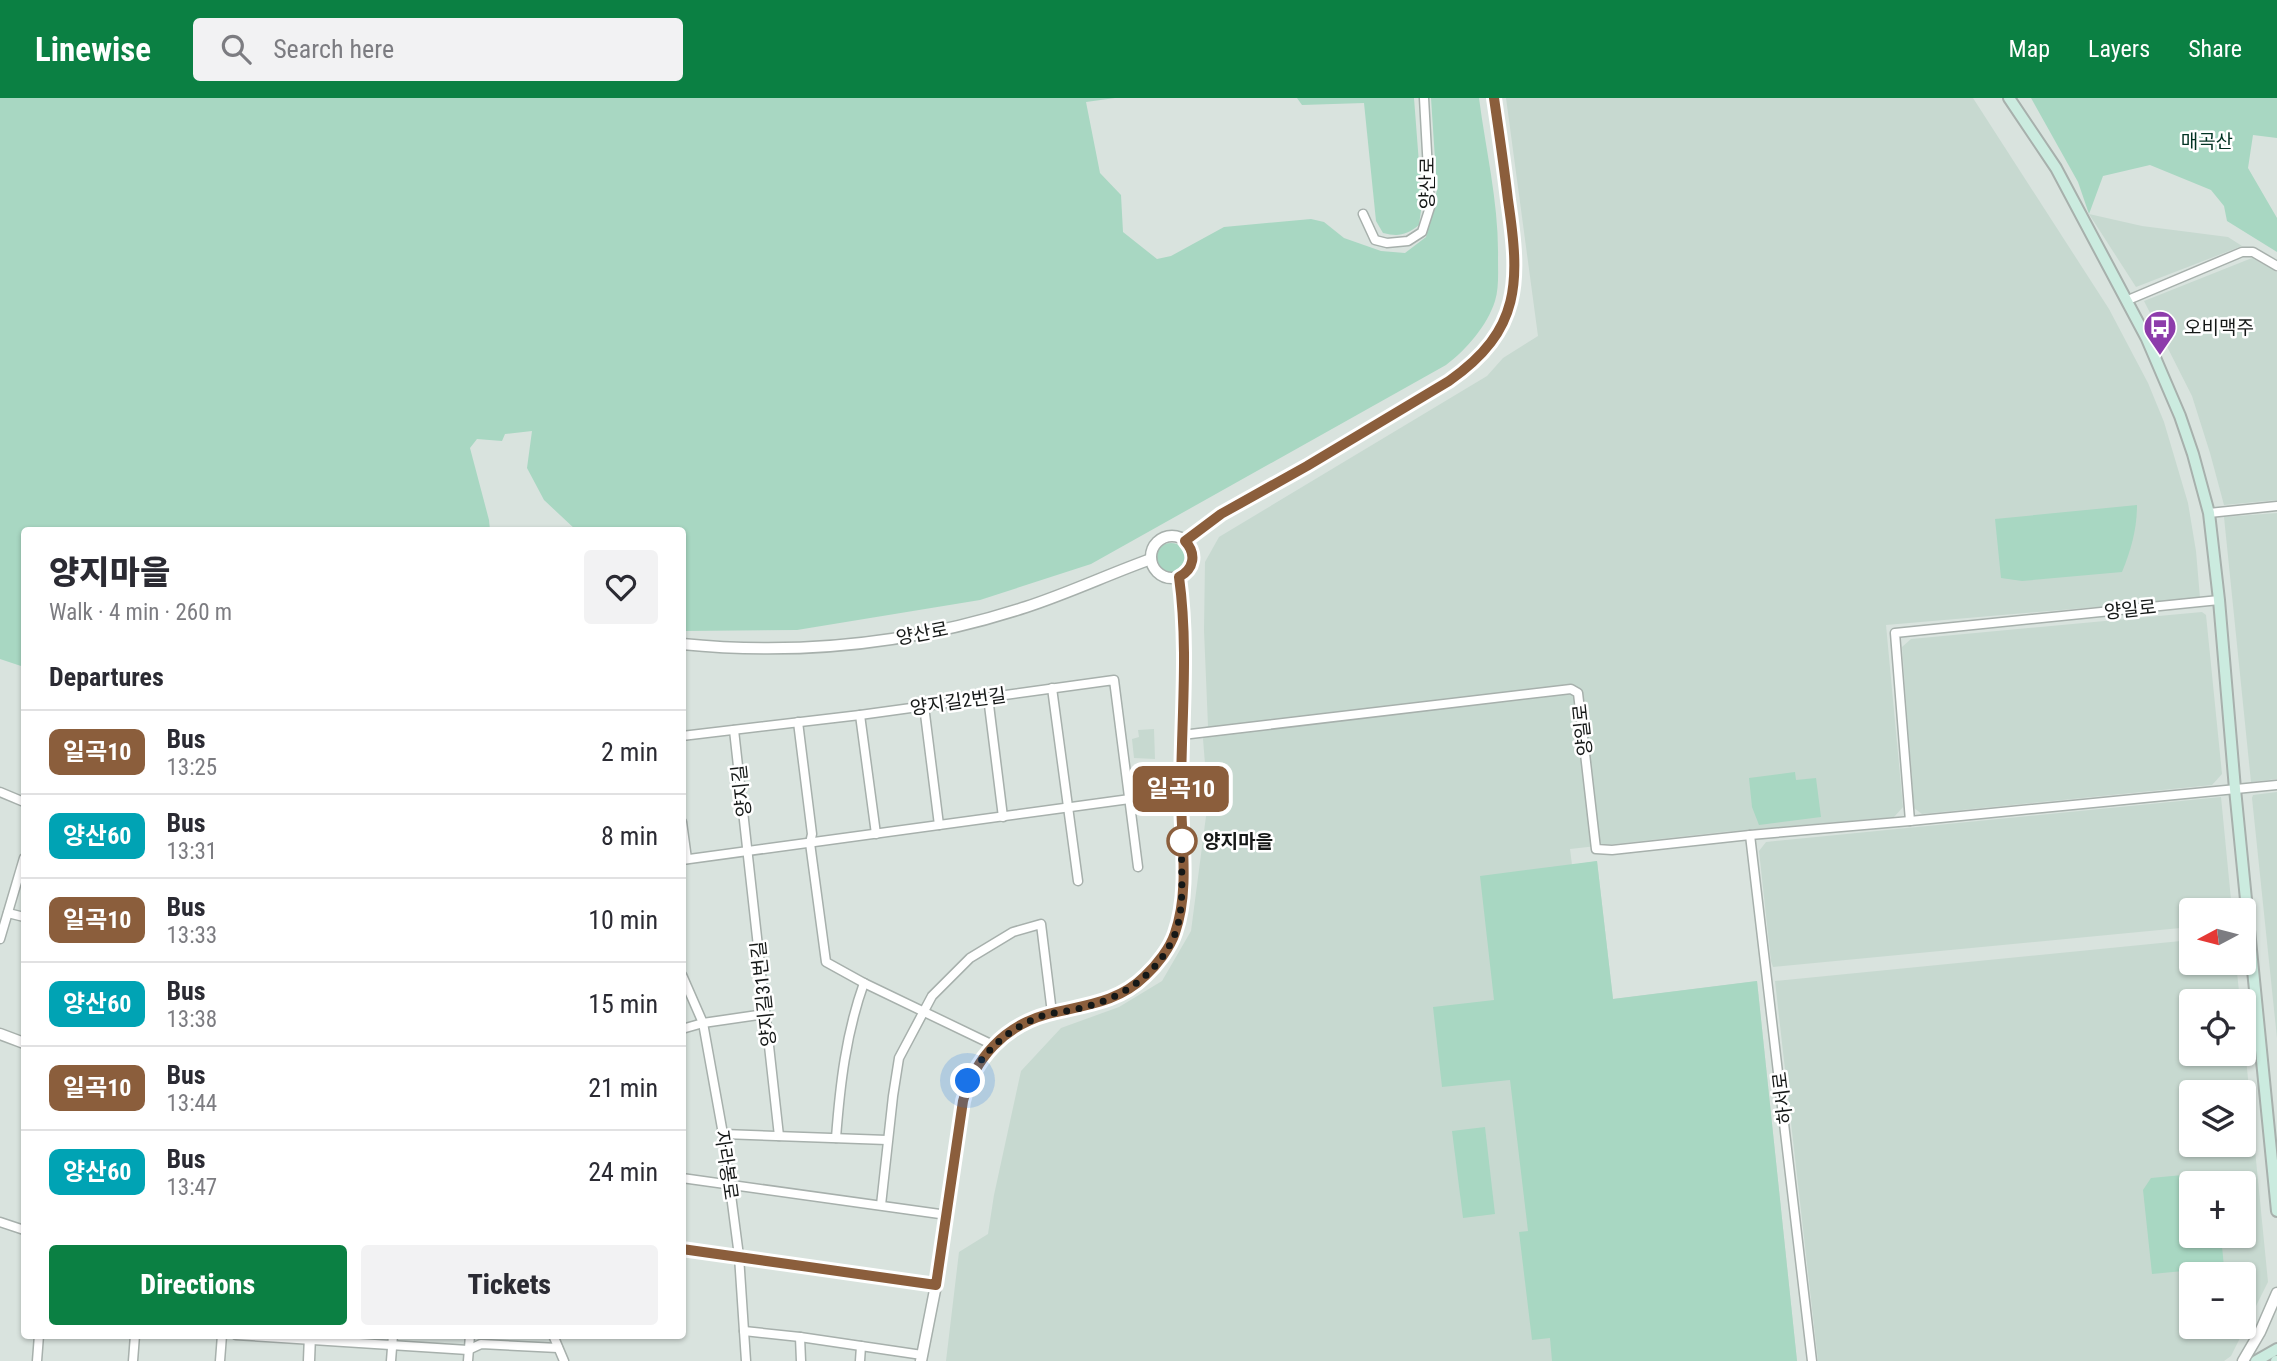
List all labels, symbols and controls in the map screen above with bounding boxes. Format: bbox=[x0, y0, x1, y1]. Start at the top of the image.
search box bbox=[193, 18, 683, 81]
text: Linewise bbox=[35, 30, 151, 69]
icon: search bbox=[217, 30, 255, 68]
text: Search here bbox=[273, 34, 394, 64]
text: Map bbox=[2009, 35, 2050, 63]
text: Layers bbox=[2088, 35, 2150, 63]
text: Share bbox=[2188, 35, 2242, 63]
park label: 매곡산 bbox=[2181, 130, 2233, 153]
street label: 양산로 bbox=[1416, 157, 1439, 209]
bus stop icon: 오비맥주 bbox=[2141, 308, 2179, 357]
place label: 오비맥주 bbox=[2184, 316, 2254, 339]
button: heart bbox=[584, 550, 658, 624]
text: 양지마을 bbox=[49, 553, 170, 592]
street label: 양일로 bbox=[2103, 595, 2157, 624]
text: Walk · 4 min · 260 m bbox=[49, 599, 232, 626]
street label: 양산로 bbox=[894, 617, 950, 650]
text: Departures bbox=[49, 662, 164, 692]
street label: 양지길2번길 bbox=[909, 683, 1008, 720]
street label: 양일로 bbox=[1568, 703, 1597, 757]
text: Bus bbox=[166, 724, 206, 754]
text: 2 min bbox=[601, 737, 658, 767]
text: 일곡10 bbox=[63, 738, 131, 766]
text: 13:25 bbox=[166, 754, 217, 781]
street label: 양지길 bbox=[727, 764, 756, 818]
line badge: 일곡10 bbox=[1132, 766, 1230, 812]
text: 일곡10 bbox=[1147, 775, 1215, 803]
text: Bus bbox=[166, 808, 206, 838]
text: 8 min bbox=[601, 821, 658, 851]
text: 양산60 bbox=[63, 822, 131, 850]
marker: 양지마을 bbox=[1167, 826, 1197, 856]
place label: 양지마을 bbox=[1203, 830, 1273, 853]
text: 13:31 bbox=[166, 838, 217, 865]
text: Bus bbox=[166, 892, 206, 922]
north arrow bbox=[2179, 898, 2256, 975]
map controls bbox=[2179, 898, 2256, 1339]
text: 10 min bbox=[588, 905, 658, 935]
text: 일곡10 bbox=[63, 906, 131, 934]
text: 13:33 bbox=[166, 922, 217, 949]
street label: 양지길31번길 bbox=[747, 940, 780, 1048]
text: Bus bbox=[166, 976, 206, 1006]
text: 15 min bbox=[588, 989, 658, 1019]
button: locate bbox=[2179, 989, 2256, 1066]
text: 양산60 bbox=[63, 990, 131, 1018]
text: 13:38 bbox=[166, 1006, 217, 1033]
text: Bus bbox=[166, 1060, 206, 1090]
your location bbox=[950, 1063, 985, 1098]
street label: 하서로 bbox=[1768, 1071, 1797, 1125]
text: 21 min bbox=[588, 1073, 658, 1103]
text: 일곡10 bbox=[63, 1074, 131, 1102]
button: layers bbox=[2179, 1080, 2256, 1157]
text: 13:44 bbox=[166, 1090, 217, 1117]
street label: 자라봉로 bbox=[710, 1129, 743, 1201]
text: Bus bbox=[166, 1144, 206, 1174]
text: 24 min bbox=[588, 1157, 658, 1187]
text: 양산60 bbox=[63, 1158, 131, 1186]
button: + bbox=[2179, 1171, 2256, 1248]
text: 13:47 bbox=[166, 1174, 217, 1201]
button: Directions bbox=[49, 1245, 347, 1325]
button: Tickets bbox=[361, 1245, 658, 1325]
button: − bbox=[2179, 1262, 2256, 1339]

